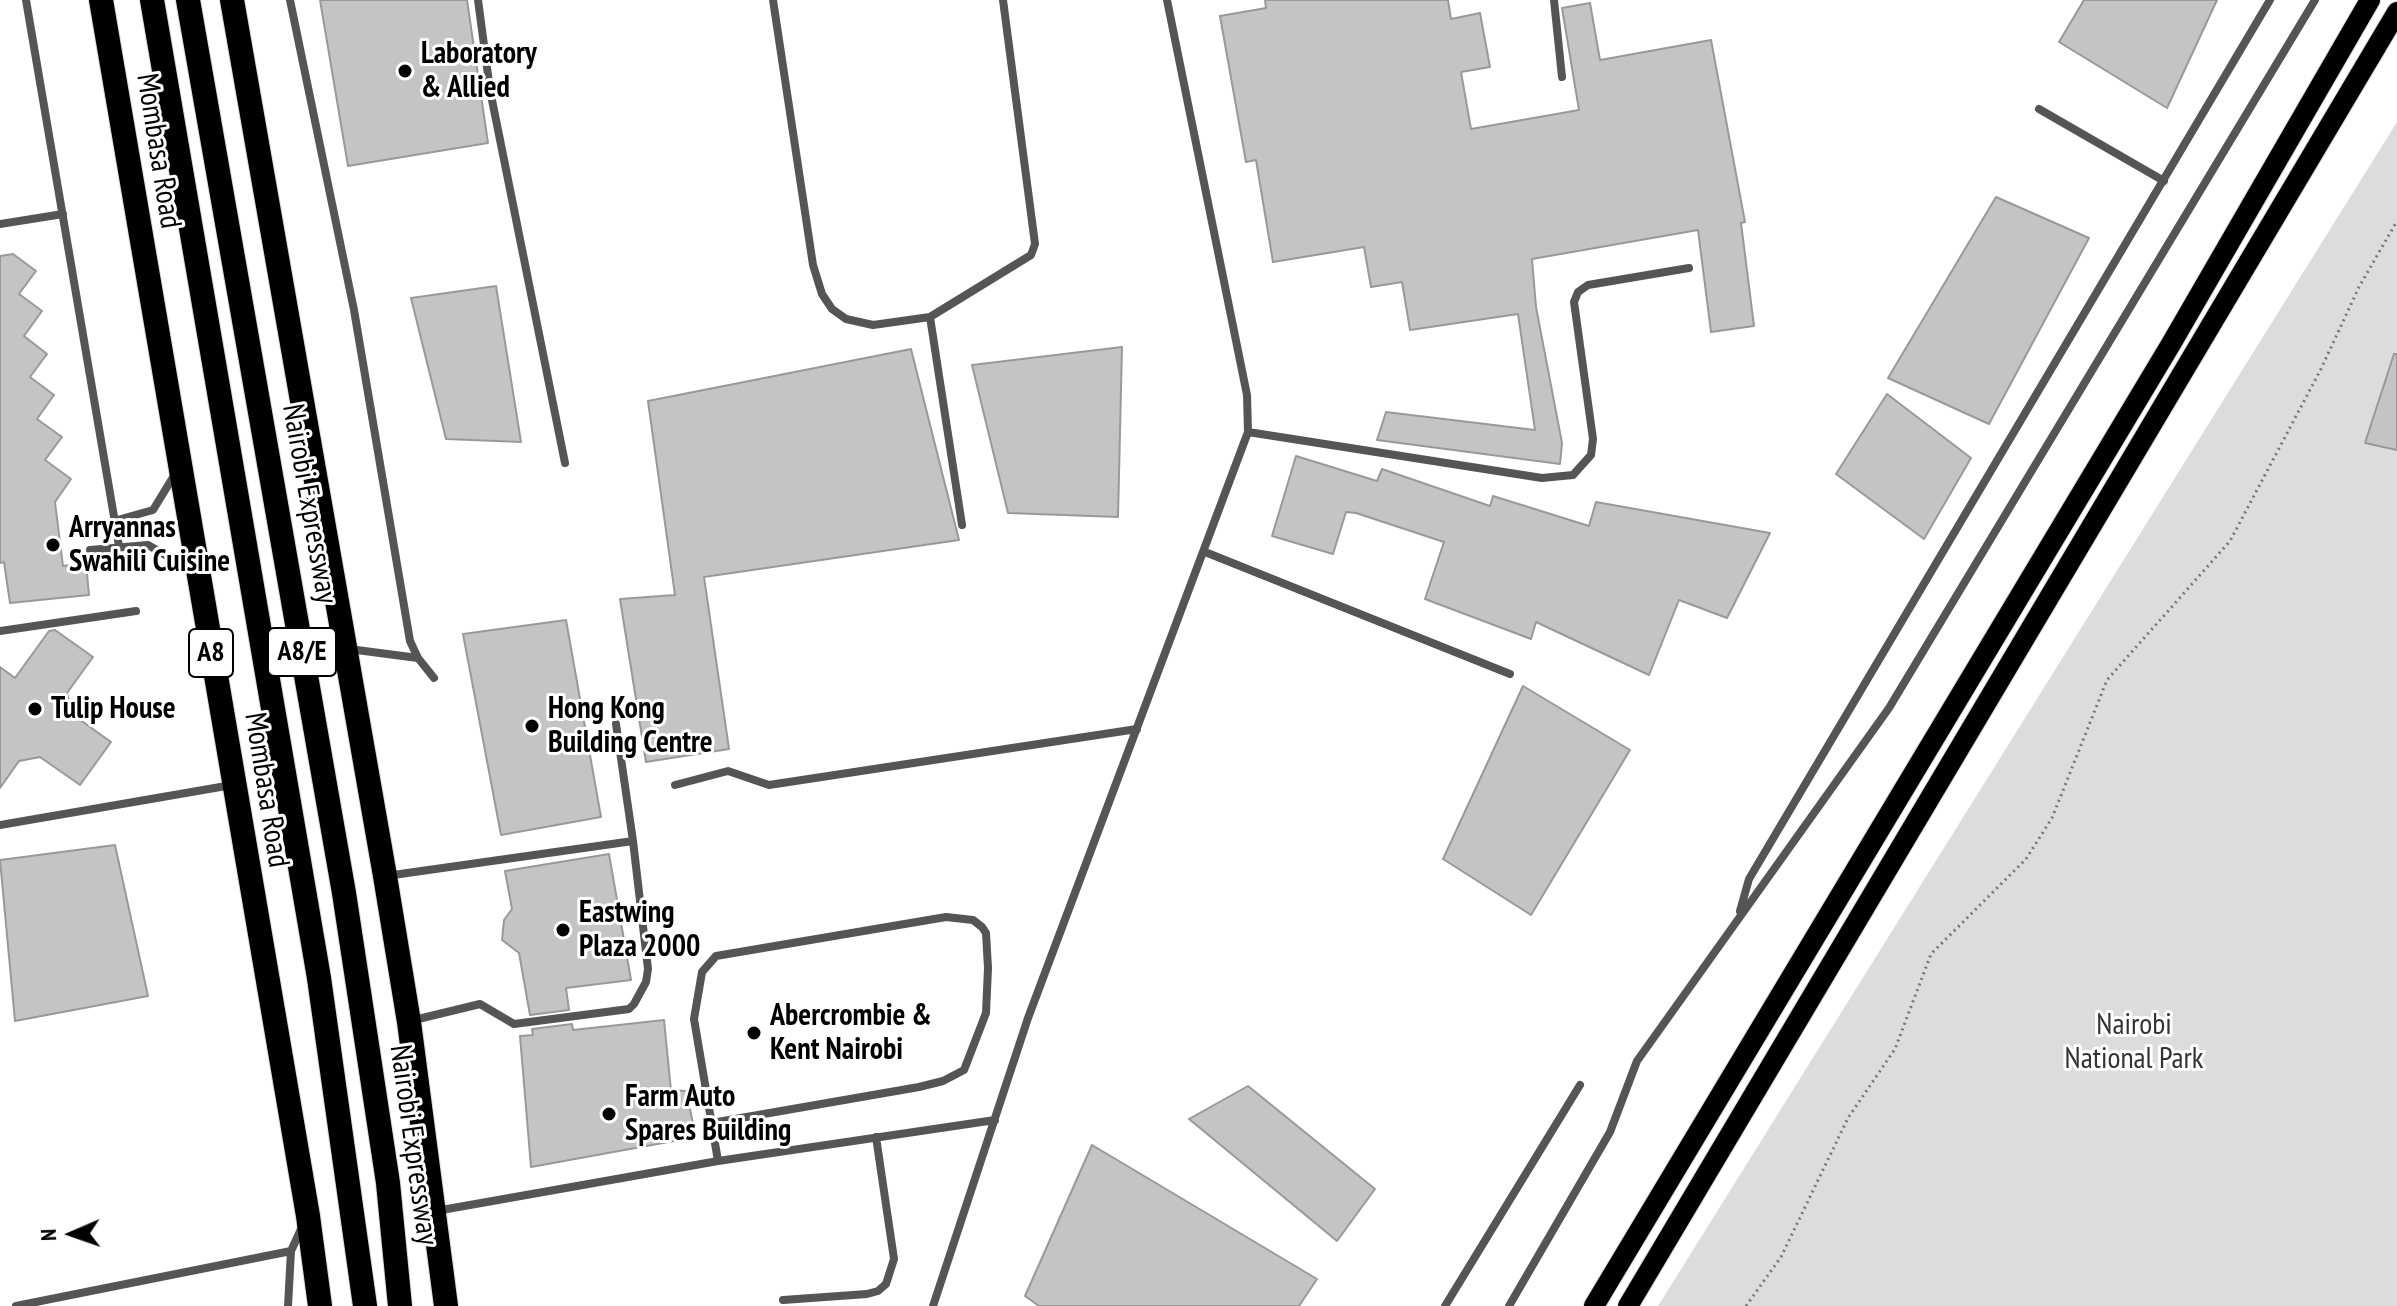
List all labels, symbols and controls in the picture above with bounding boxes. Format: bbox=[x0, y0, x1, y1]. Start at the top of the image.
place label: Laboratory & Allied bbox=[421, 36, 537, 106]
marker: Laboratory & Allied bbox=[396, 62, 414, 80]
street label: Mombasa Road bbox=[128, 71, 188, 231]
street label: Nairobi Expressway bbox=[274, 401, 344, 607]
place label: Arryannas Swahili Cuisine bbox=[69, 510, 230, 580]
marker: Arryannas Swahili Cuisine bbox=[44, 536, 62, 554]
road number: A8/E bbox=[268, 628, 336, 676]
road number: A8 bbox=[189, 629, 233, 677]
place label: Tulip House bbox=[51, 691, 176, 727]
place label: Hong Kong Building Centre bbox=[548, 691, 713, 762]
marker: Tulip House bbox=[26, 700, 44, 718]
street label: Mombasa Road bbox=[236, 710, 296, 870]
marker: Hong Kong Building Centre bbox=[523, 717, 541, 735]
place label: Eastwing Plaza 2000 bbox=[579, 895, 700, 966]
marker: Eastwing Plaza 2000 bbox=[554, 921, 572, 939]
place label: Abercrombie & Kent Nairobi bbox=[770, 998, 932, 1068]
park label: Nairobi National Park bbox=[2065, 1007, 2203, 1078]
marker: Abercrombie & Kent Nairobi bbox=[745, 1024, 763, 1042]
street label: Nairobi Expressway bbox=[381, 1043, 445, 1247]
place label: Farm Auto Spares Building bbox=[625, 1079, 791, 1150]
marker: Farm Auto Spares Building bbox=[600, 1105, 618, 1123]
north arrow bbox=[32, 1194, 112, 1274]
text: N bbox=[34, 1228, 62, 1241]

